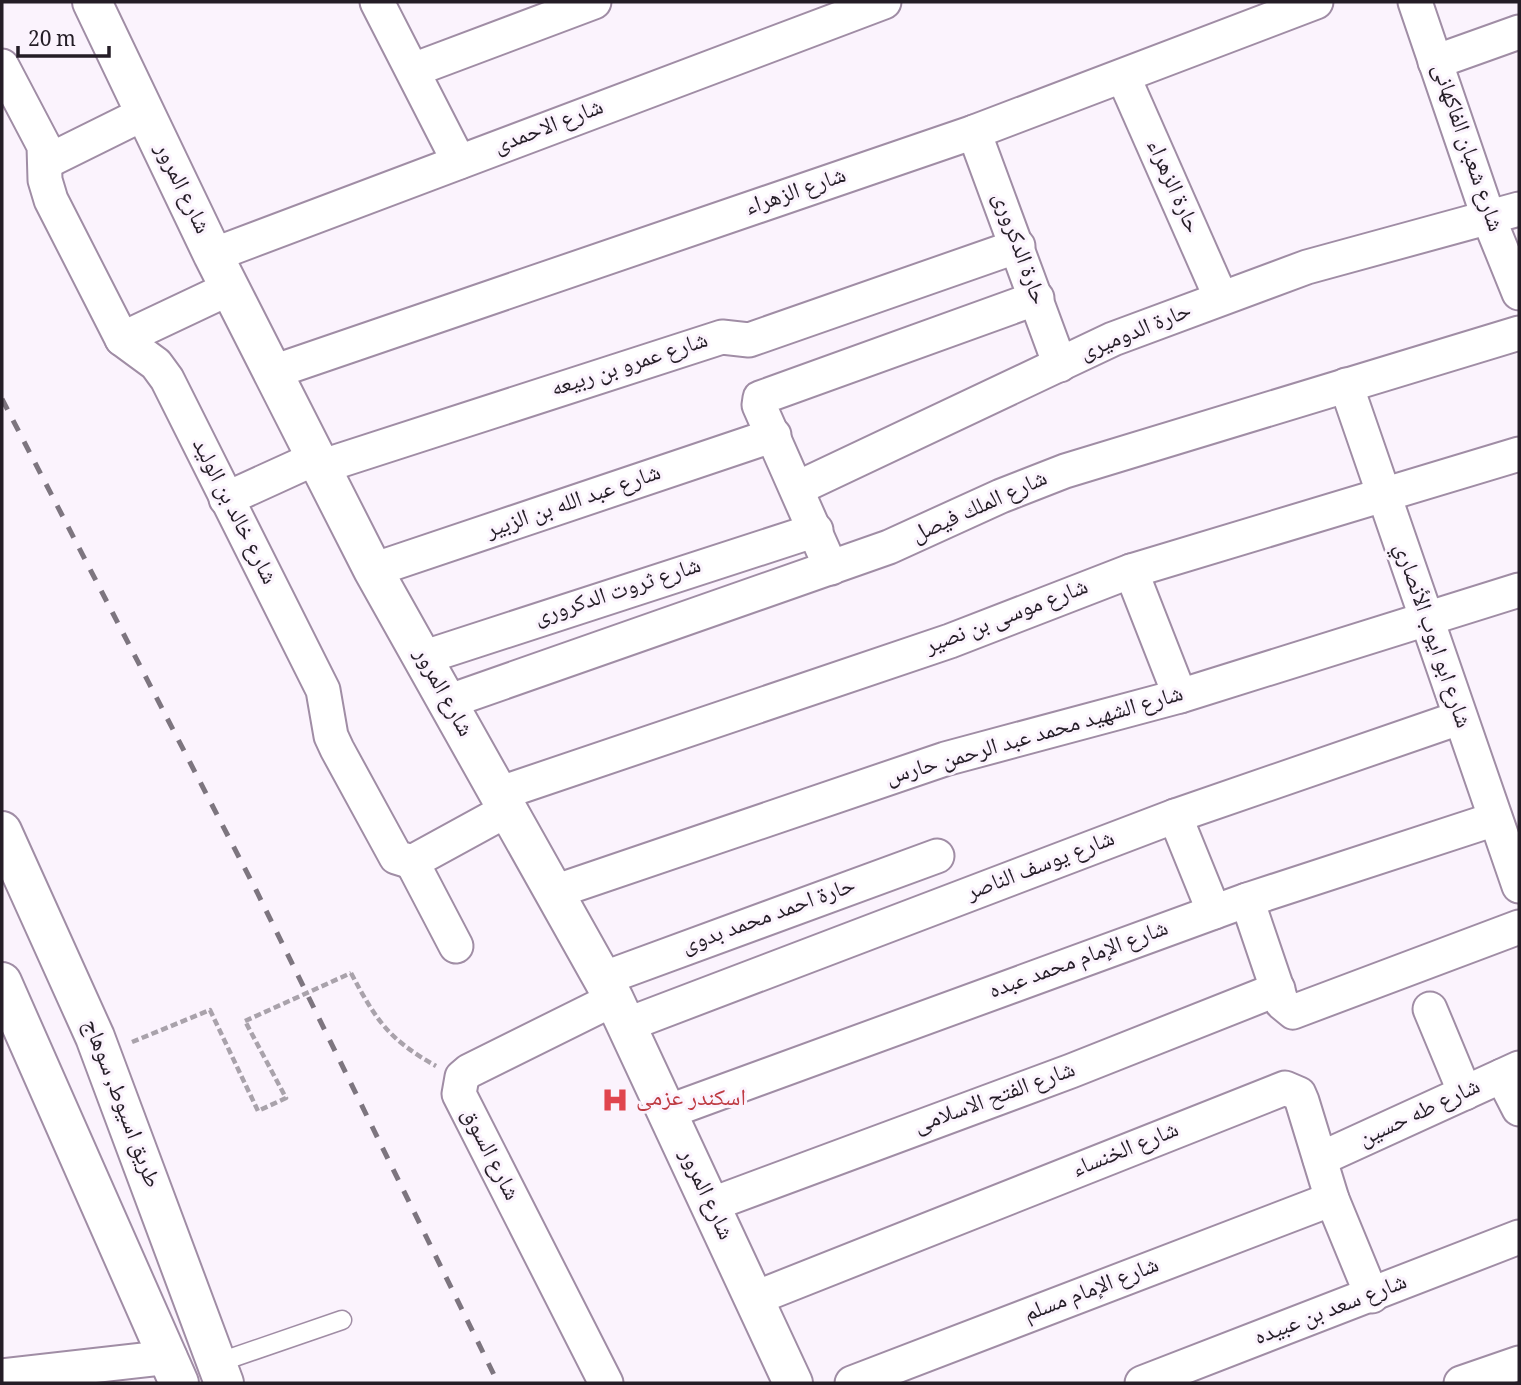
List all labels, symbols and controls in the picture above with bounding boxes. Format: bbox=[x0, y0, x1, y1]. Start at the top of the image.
scale bar bbox=[18, 14, 108, 58]
text: 20 m bbox=[28, 24, 76, 59]
street label: شارع شعبان الفاكهانى bbox=[1418, 58, 1514, 238]
street label: شارع الاحمدى bbox=[488, 89, 610, 167]
street label: حارة الزهراء bbox=[1133, 133, 1211, 241]
street label: شارع المرور bbox=[141, 135, 220, 242]
street label: شارع الزهراء bbox=[740, 157, 852, 229]
street label: حارة الدكرورى bbox=[979, 187, 1057, 311]
street label: حارة الدوميرى bbox=[1074, 292, 1198, 374]
street label: شارع عمرو بن ربيعه bbox=[546, 322, 714, 410]
street label: شارع خالد بن الوليد bbox=[179, 432, 287, 592]
street label: شارع عبد الله بن الزبير bbox=[480, 454, 667, 552]
street label: شارع الملك فيصل bbox=[905, 460, 1055, 556]
street label: شارع ابو ايوب الأنصاري bbox=[1381, 538, 1481, 734]
street label: شارع ثروت الدكرورى bbox=[529, 547, 707, 639]
street label: شارع موسى بن نصير bbox=[918, 568, 1095, 668]
street label: شارع المرور bbox=[400, 640, 483, 745]
street label: شارع الشهيد محمد عبد الرحمن حارس bbox=[881, 675, 1189, 799]
street label: شارع يوسف الناصر bbox=[960, 820, 1121, 914]
street label: حارة احمد محمد بدوى bbox=[676, 867, 862, 967]
street label: شارع الإمام محمد عبده bbox=[983, 910, 1175, 1012]
street label: طريق اسيوط, سوهاج bbox=[69, 1014, 171, 1194]
street label: شارع الفتح الاسلامى bbox=[908, 1051, 1082, 1147]
street label: شارع طه حسين bbox=[1352, 1068, 1488, 1160]
place label: اسكندر عزمى bbox=[636, 1080, 746, 1120]
hospital icon: اسكندر عزمى bbox=[600, 1085, 630, 1115]
street label: شارع السوق bbox=[448, 1101, 530, 1209]
street label: شارع الخنساء bbox=[1066, 1111, 1186, 1191]
street label: شارع المرور bbox=[666, 1141, 744, 1248]
street label: شارع الإمام مسلم bbox=[1018, 1247, 1166, 1335]
street label: شارع سعد بن عبيده bbox=[1249, 1263, 1413, 1359]

